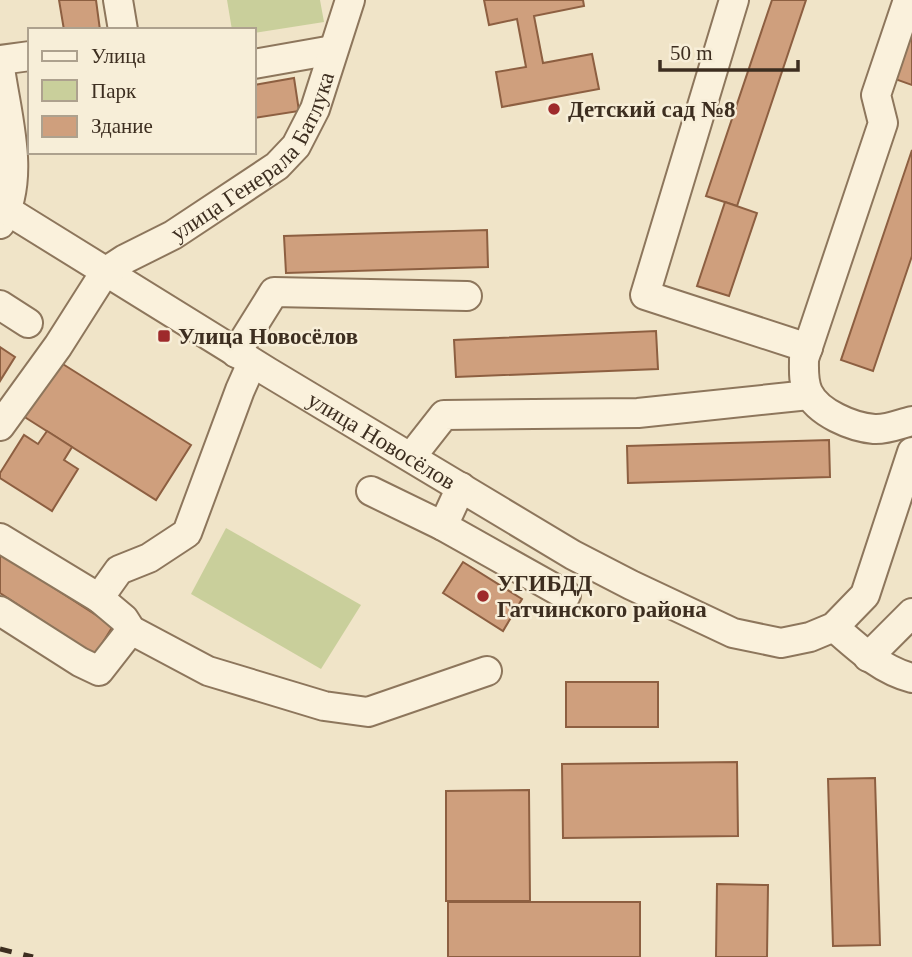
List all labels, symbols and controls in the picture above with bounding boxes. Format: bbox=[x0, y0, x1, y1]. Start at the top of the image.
legend bbox=[28, 28, 256, 154]
scale bar bbox=[660, 28, 798, 72]
text: 50 m bbox=[670, 41, 713, 65]
text: Улица bbox=[91, 44, 146, 68]
street label: улица Генерала Батлука bbox=[166, 69, 339, 246]
text: Парк bbox=[91, 79, 137, 103]
place label: Детский сад №8 bbox=[568, 97, 736, 122]
marker: Детский сад №8 bbox=[546, 101, 562, 117]
text: Здание bbox=[91, 114, 153, 138]
place label: Улица Новосёлов bbox=[178, 324, 358, 349]
marker: Улица Новосёлов bbox=[156, 328, 172, 344]
street label: улица Новосёлов bbox=[303, 387, 460, 495]
place label: УГИБДД Гатчинского района bbox=[497, 571, 707, 622]
marker: УГИБДД Гатчинского района bbox=[475, 588, 491, 604]

